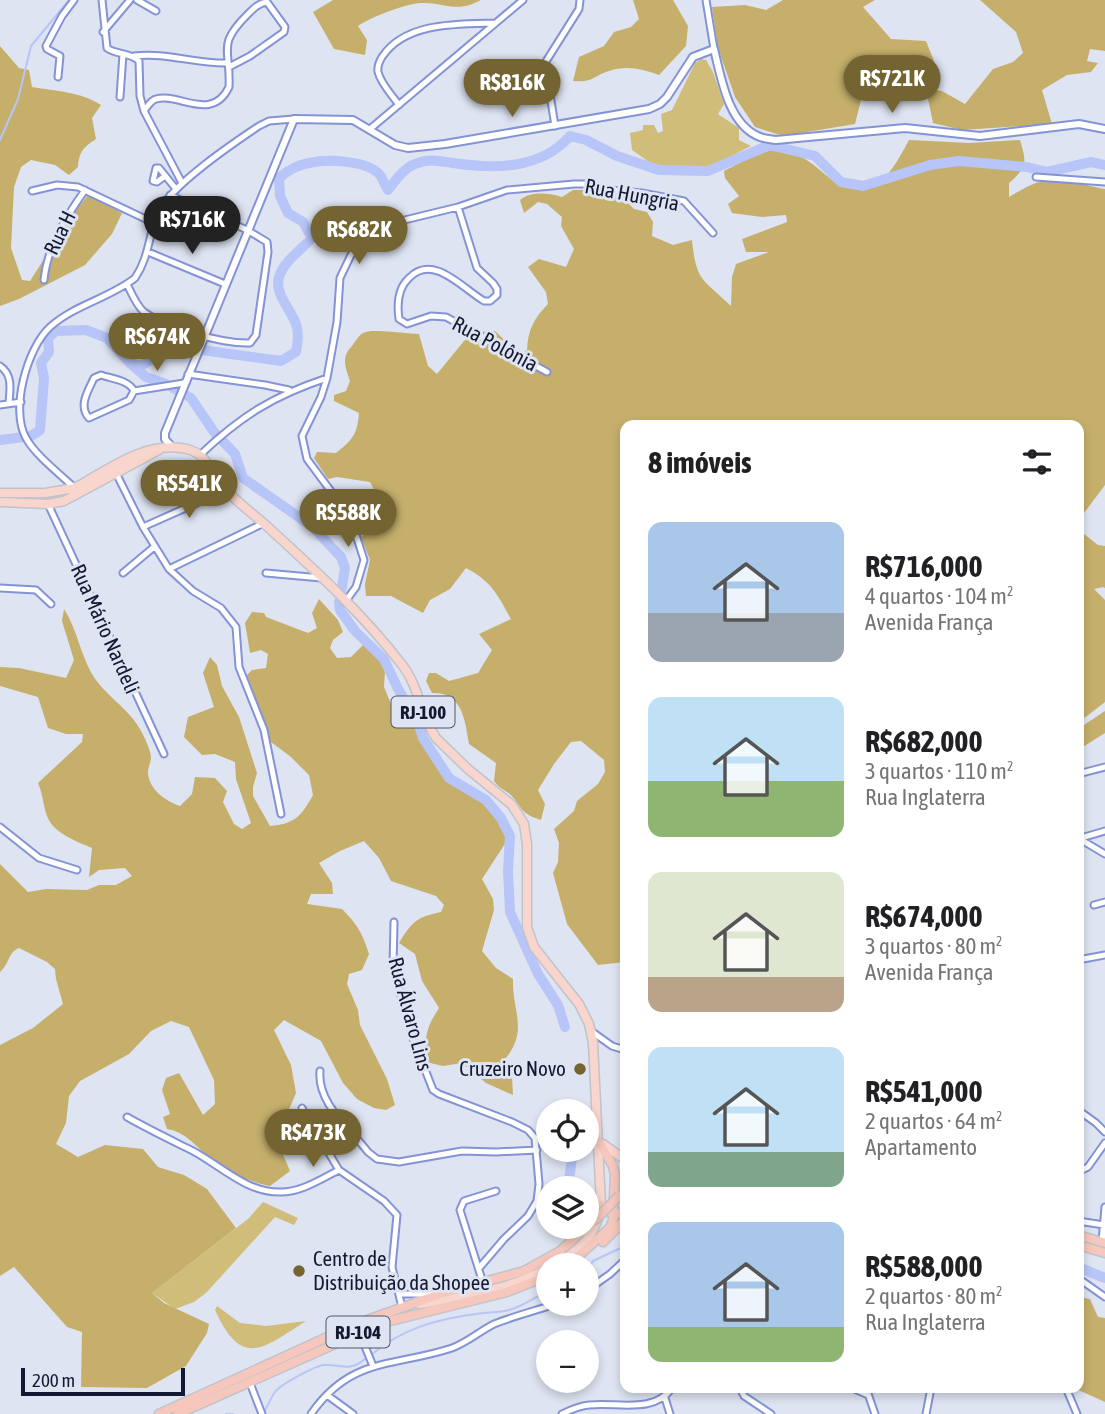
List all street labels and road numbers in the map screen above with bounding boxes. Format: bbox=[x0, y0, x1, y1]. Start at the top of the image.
street label: Rua Hungria bbox=[583, 173, 681, 215]
street label: Rua H bbox=[38, 207, 80, 258]
street label: Rua Polônia bbox=[449, 311, 542, 376]
street label: Rua Mário Nardeli bbox=[67, 560, 145, 697]
road number: RJ-100 bbox=[392, 696, 454, 727]
street label: Rua Álvaro Lins bbox=[384, 954, 438, 1073]
road number: RJ-104 bbox=[326, 1316, 390, 1348]

